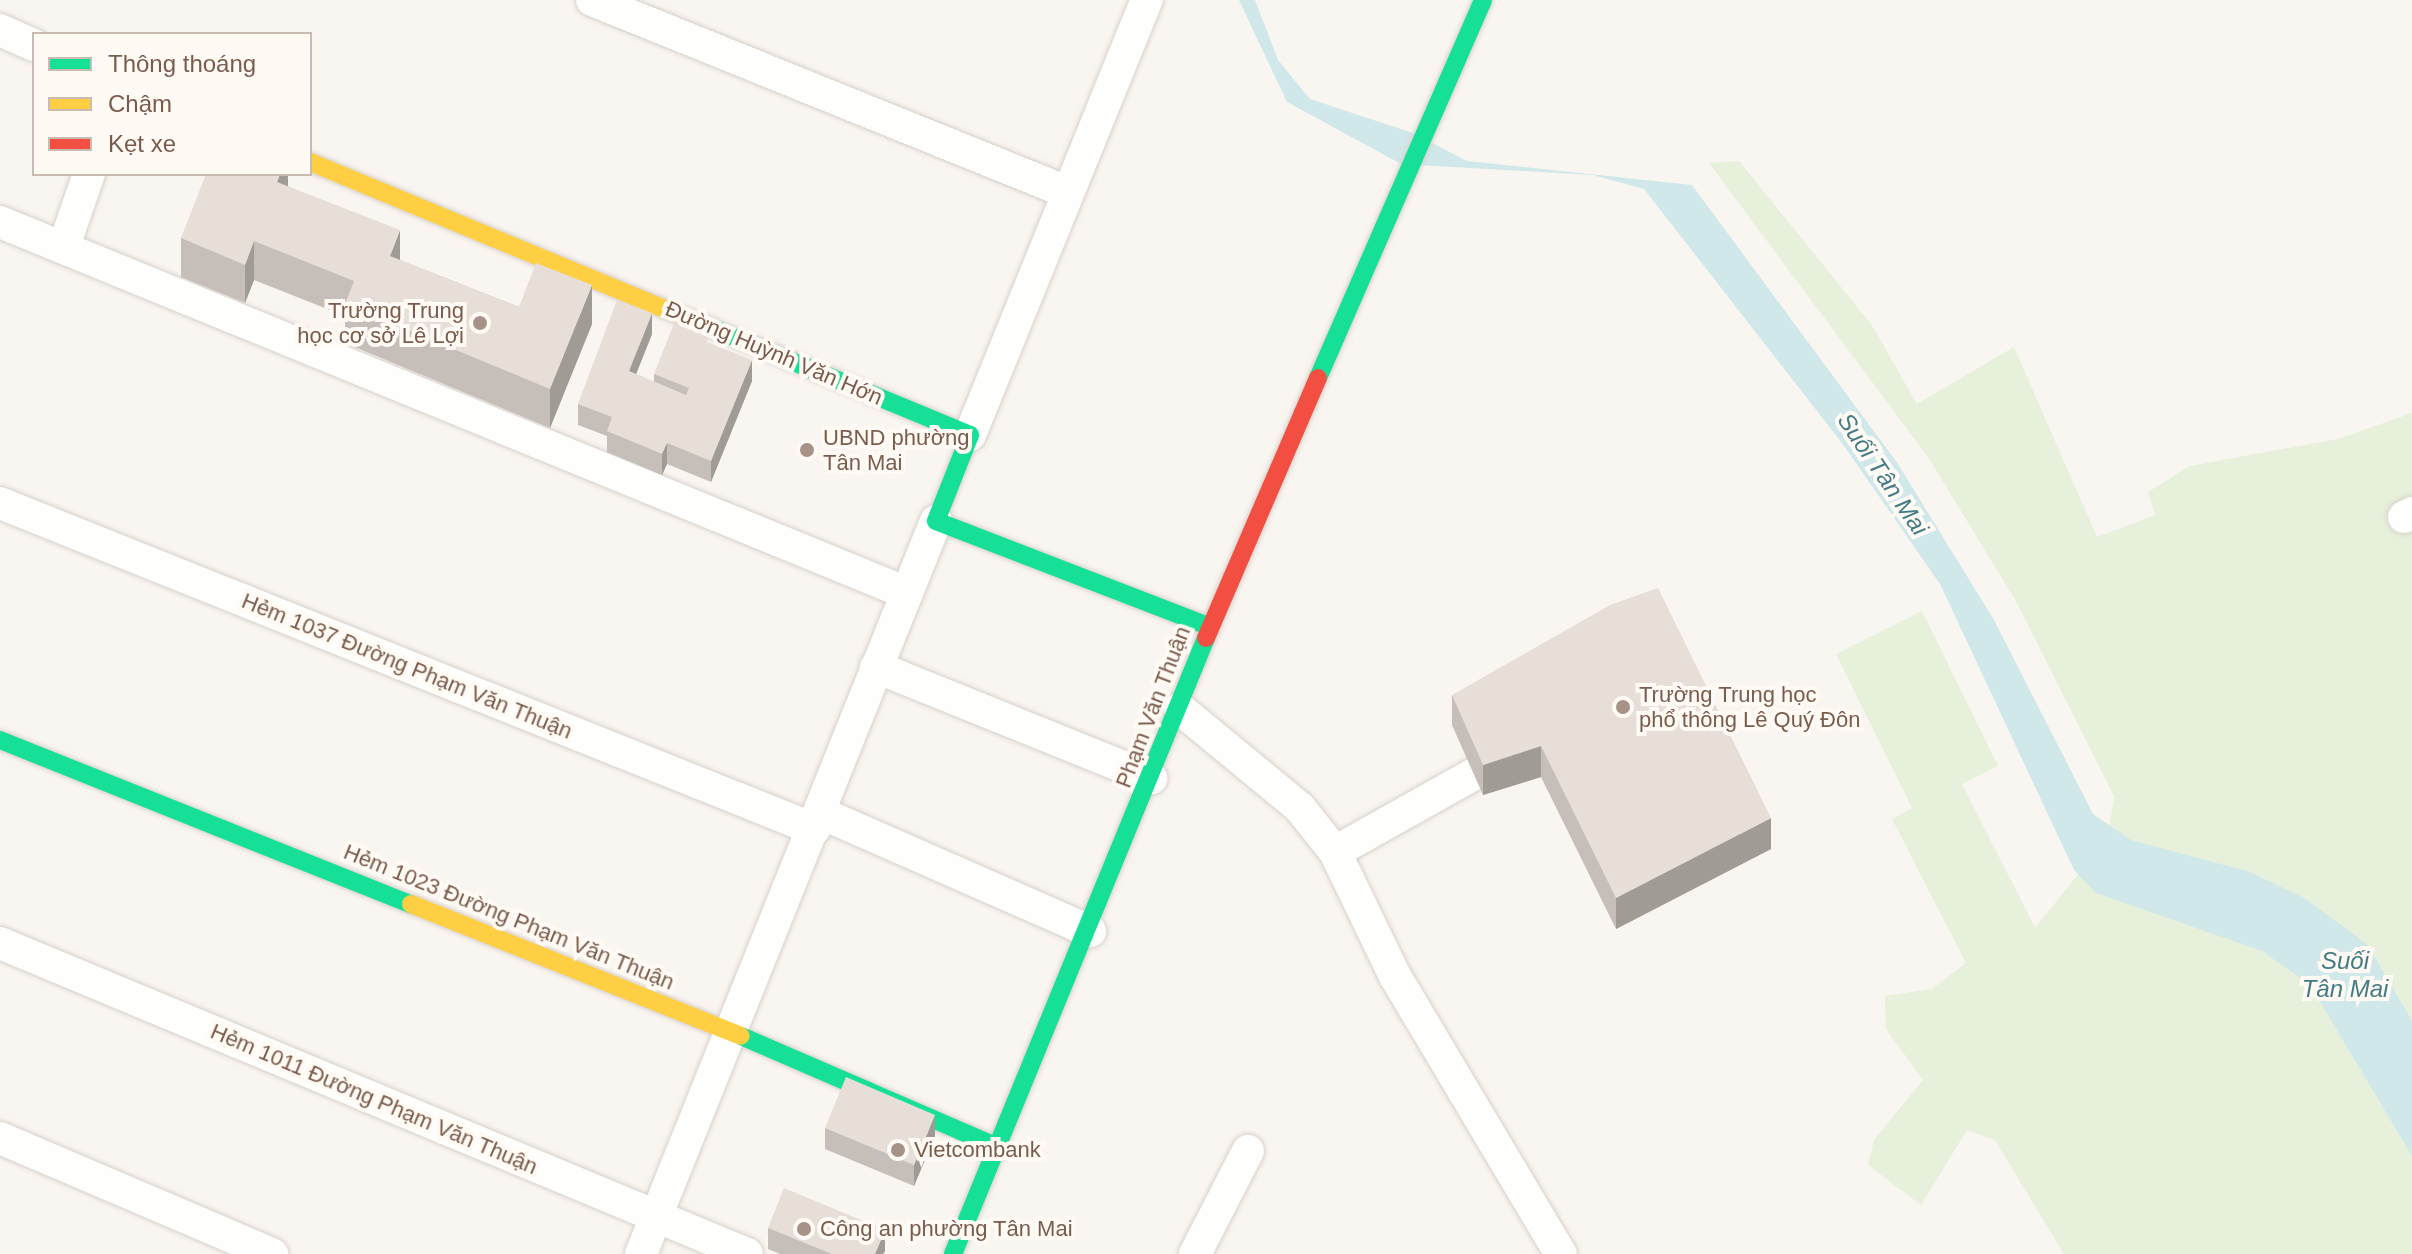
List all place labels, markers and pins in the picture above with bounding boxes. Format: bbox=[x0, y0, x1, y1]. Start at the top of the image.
place label: Trường Trung học cơ sở Lê Lợi bbox=[297, 297, 464, 348]
marker: Trường Trung học cơ sở Lê Lợi bbox=[471, 314, 489, 332]
place label: UBND phường Tân Mai bbox=[823, 424, 970, 476]
marker: UBND phường Tân Mai bbox=[798, 441, 816, 459]
place label: Trường Trung học phổ thông Lê Quý Đôn bbox=[1639, 681, 1860, 732]
marker: Trường Trung học phổ thông Lê Quý Đôn bbox=[1614, 698, 1632, 716]
place label: Vietcombank bbox=[914, 1137, 1041, 1163]
marker: Vietcombank bbox=[889, 1141, 907, 1159]
place label: Công an phường Tân Mai bbox=[820, 1216, 1073, 1242]
marker: Công an phường Tân Mai bbox=[795, 1220, 813, 1238]

